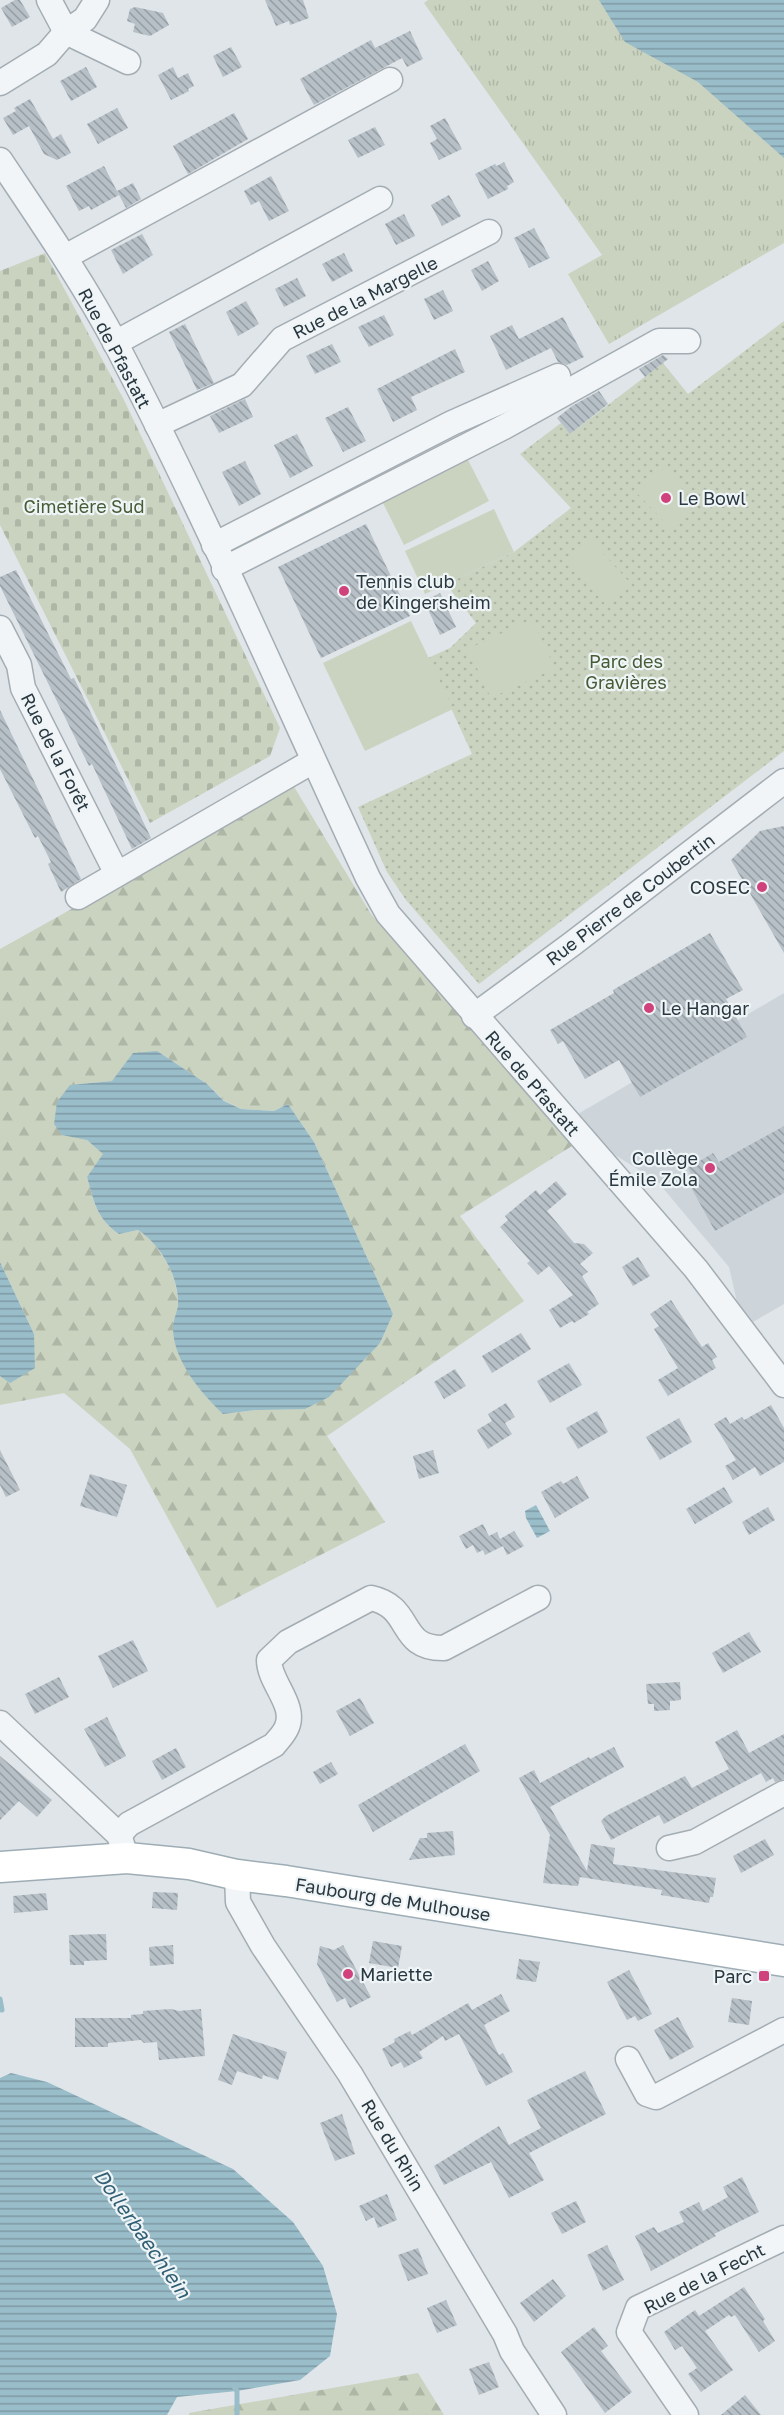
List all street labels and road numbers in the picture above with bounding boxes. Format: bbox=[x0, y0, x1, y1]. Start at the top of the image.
street label: Rue de la Margelle bbox=[289, 251, 441, 343]
street label: Rue de Pfastatt bbox=[74, 284, 156, 412]
street label: Rue de la Forêt bbox=[17, 689, 95, 815]
street label: Rue Pierre de Coubertin bbox=[541, 828, 719, 970]
street label: Rue de Pfastatt bbox=[481, 1026, 585, 1140]
street label: Faubourg de Mulhouse bbox=[294, 1873, 492, 1925]
street label: Rue du Rhin bbox=[357, 2095, 429, 2195]
street label: Rue de la Fecht bbox=[640, 2238, 768, 2318]

